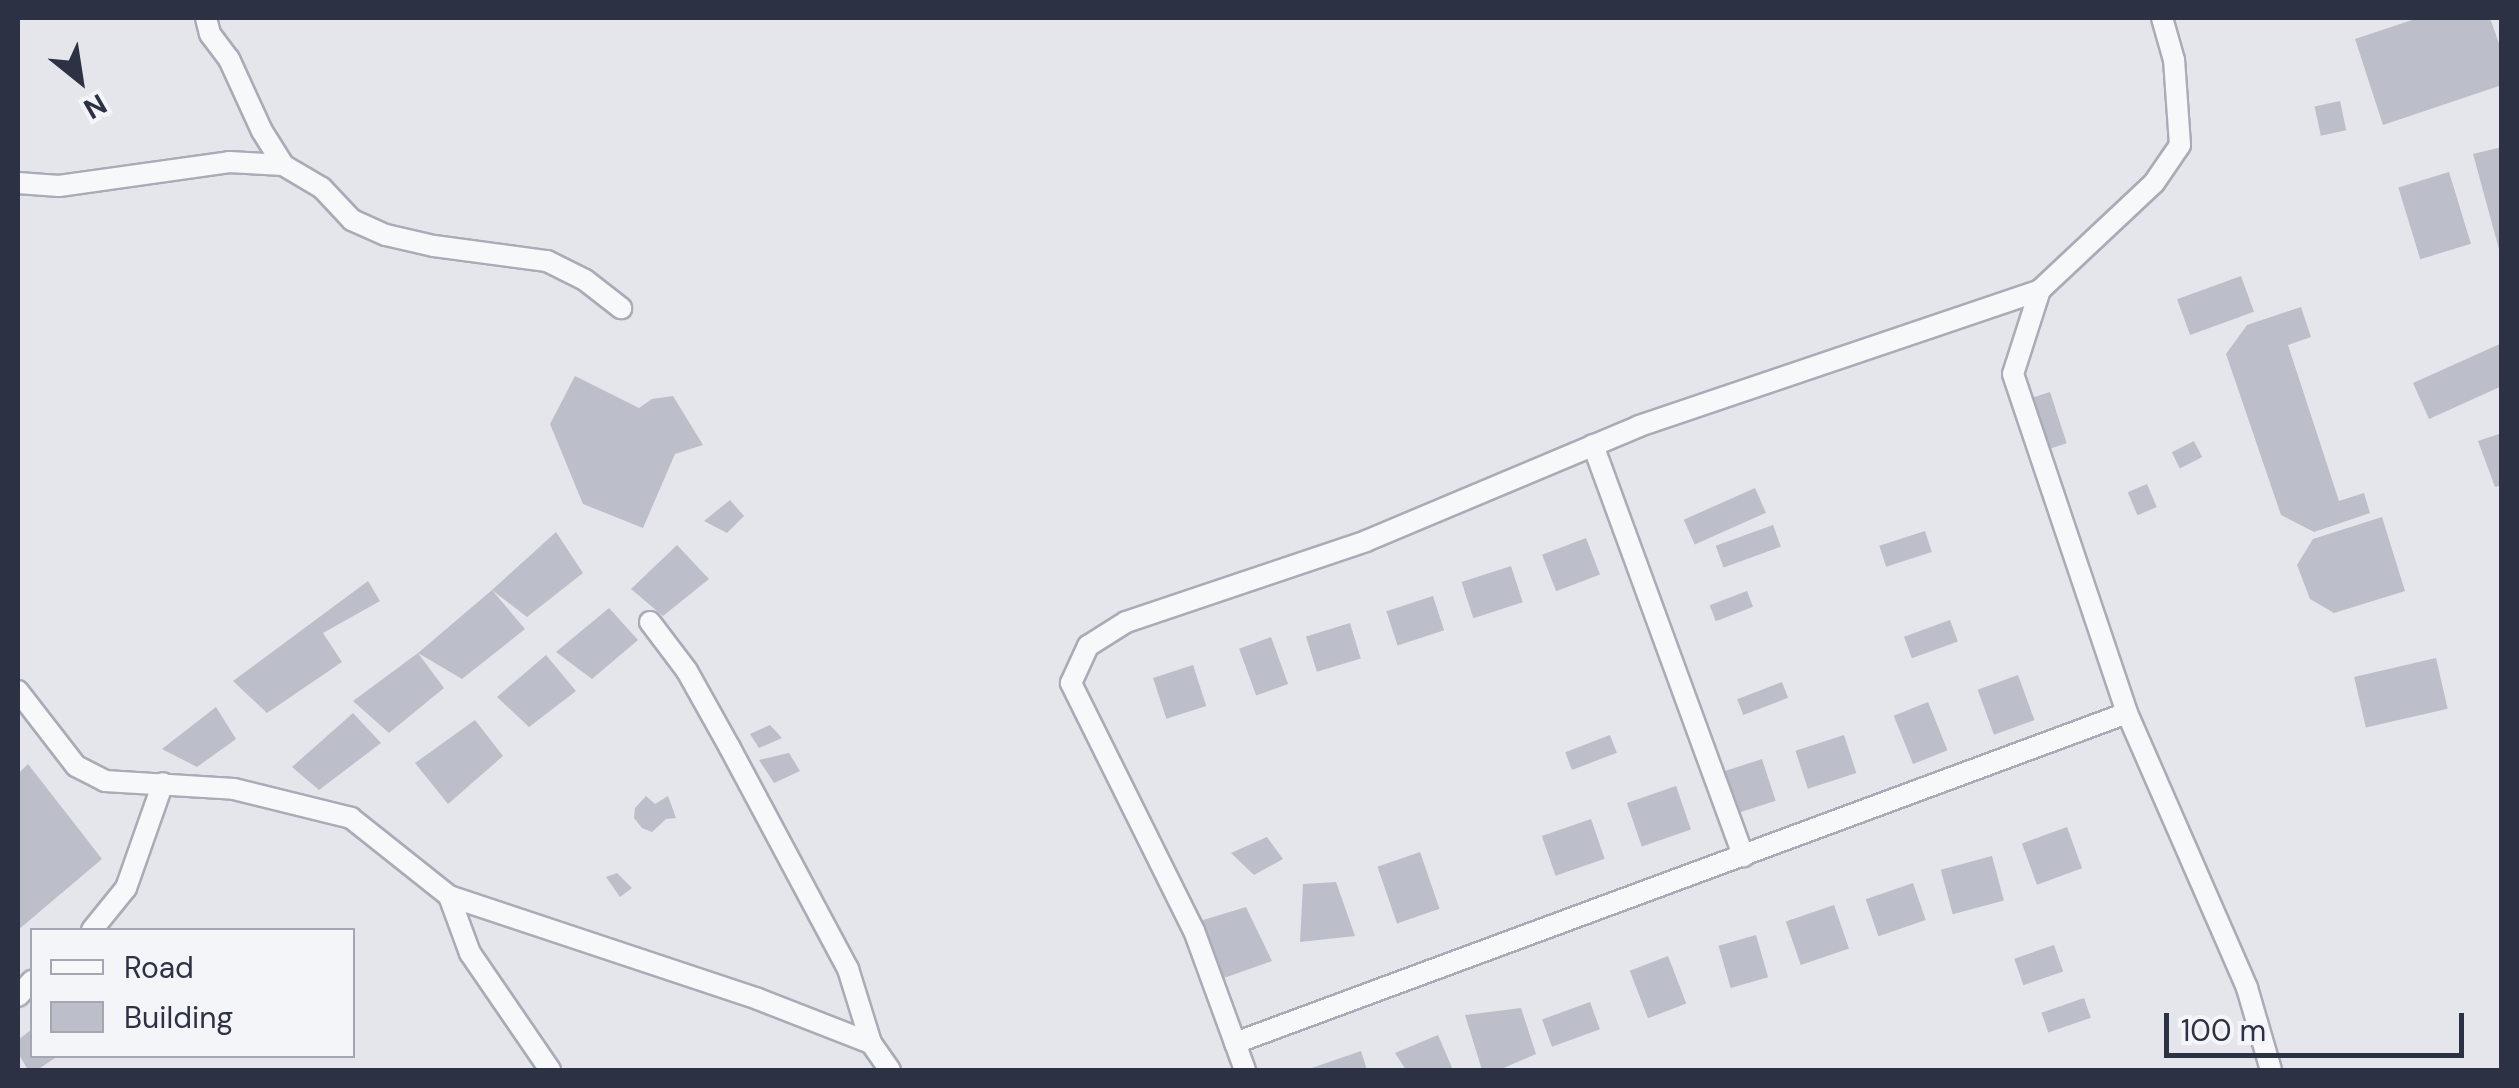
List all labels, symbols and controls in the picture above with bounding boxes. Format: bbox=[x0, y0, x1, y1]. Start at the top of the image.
north arrow bbox=[30, 30, 130, 130]
text: N bbox=[77, 85, 113, 128]
legend bbox=[30, 928, 355, 1058]
text: Road bbox=[124, 948, 194, 987]
scale bar bbox=[2169, 993, 2469, 1055]
text: Building bbox=[124, 998, 233, 1037]
text: 100 m bbox=[2181, 1011, 2266, 1050]

